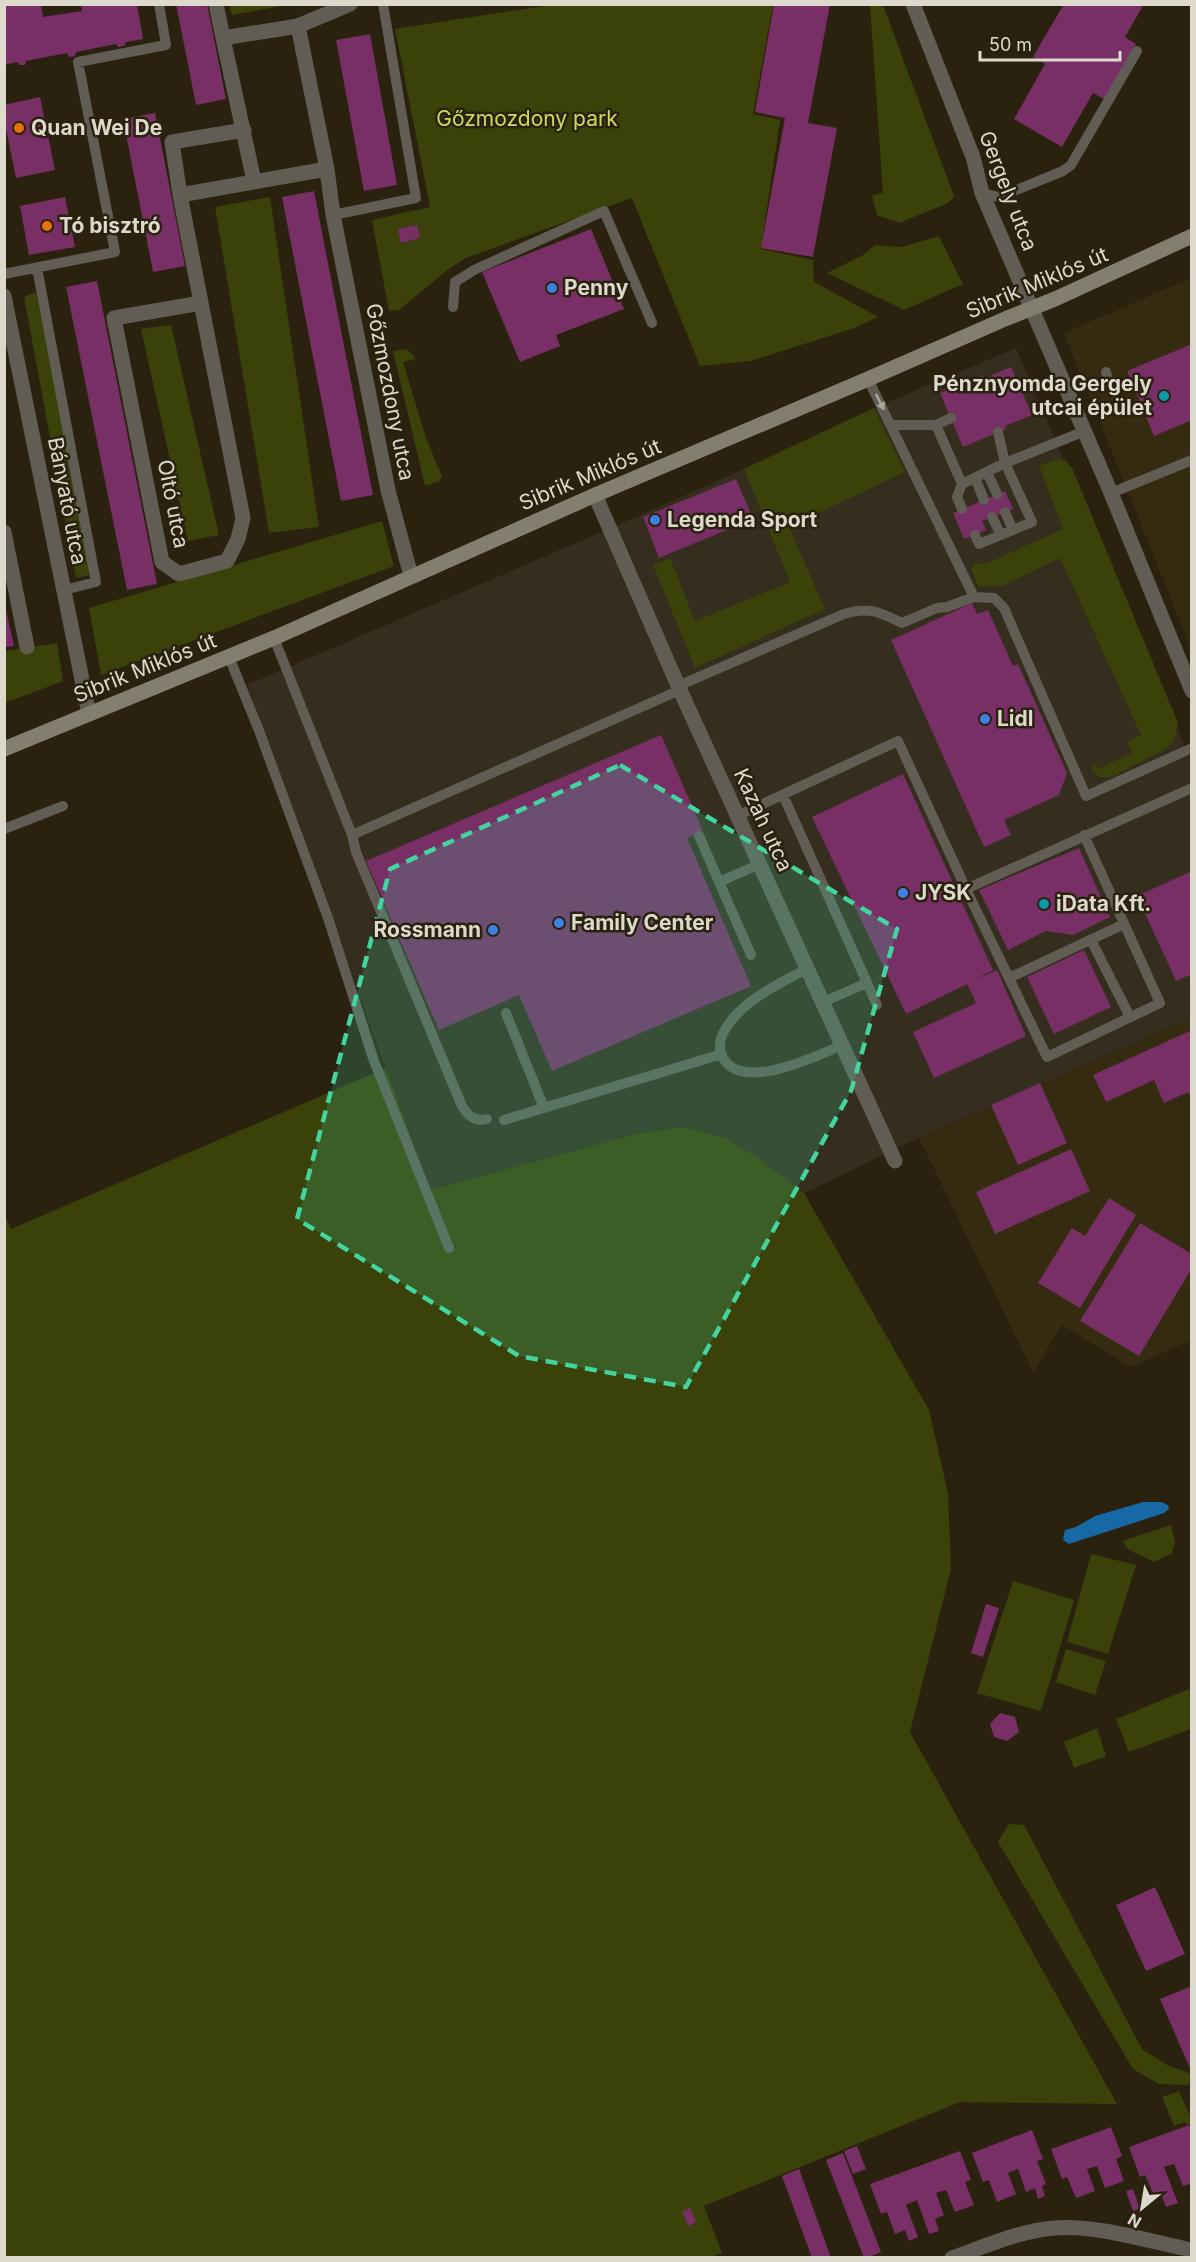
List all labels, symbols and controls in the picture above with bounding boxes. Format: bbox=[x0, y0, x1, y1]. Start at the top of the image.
scale bar bbox=[980, 24, 1120, 62]
text: 50 m bbox=[989, 34, 1032, 55]
park label: Gőzmozdony park bbox=[436, 106, 618, 131]
place label: Quan Wei De bbox=[31, 115, 162, 140]
marker: Quan Wei De bbox=[12, 121, 26, 135]
street label: Gergely utca bbox=[974, 127, 1043, 254]
place label: Tó bisztró bbox=[59, 213, 161, 238]
marker: Tó bisztró bbox=[40, 219, 54, 233]
street label: Sibrik Miklós út bbox=[962, 241, 1112, 324]
place label: Penny bbox=[564, 275, 629, 300]
marker: Penny bbox=[545, 281, 559, 295]
street label: Gőzmozdony utca bbox=[361, 301, 420, 483]
place label: Pénznyomda Gergely utcai épület bbox=[933, 371, 1152, 420]
marker: Pénznyomda Gergely utcai épület bbox=[1157, 389, 1171, 403]
one-way arrow bbox=[875, 394, 885, 411]
street label: Sibrik Miklós út bbox=[515, 433, 665, 516]
street label: Bányató utca bbox=[43, 435, 92, 567]
street label: Oltó utca bbox=[153, 457, 194, 550]
place label: Legenda Sport bbox=[667, 507, 817, 532]
marker: Legenda Sport bbox=[648, 513, 662, 527]
street label: Sibrik Miklós út bbox=[70, 627, 220, 708]
place label: Lidl bbox=[997, 706, 1034, 731]
marker: Lidl bbox=[978, 712, 992, 726]
street label: Kazah utca bbox=[729, 764, 798, 875]
place label: JYSK bbox=[915, 880, 971, 905]
marker: JYSK bbox=[896, 886, 910, 900]
place label: iData Kft. bbox=[1056, 891, 1151, 916]
marker: iData Kft. bbox=[1037, 897, 1051, 911]
place label: Family Center bbox=[571, 910, 714, 935]
marker: Family Center bbox=[552, 916, 566, 930]
place label: Rossmann bbox=[374, 917, 481, 942]
marker: Rossmann bbox=[486, 923, 500, 937]
north arrow bbox=[1112, 2178, 1172, 2238]
text: N bbox=[1124, 2209, 1145, 2233]

